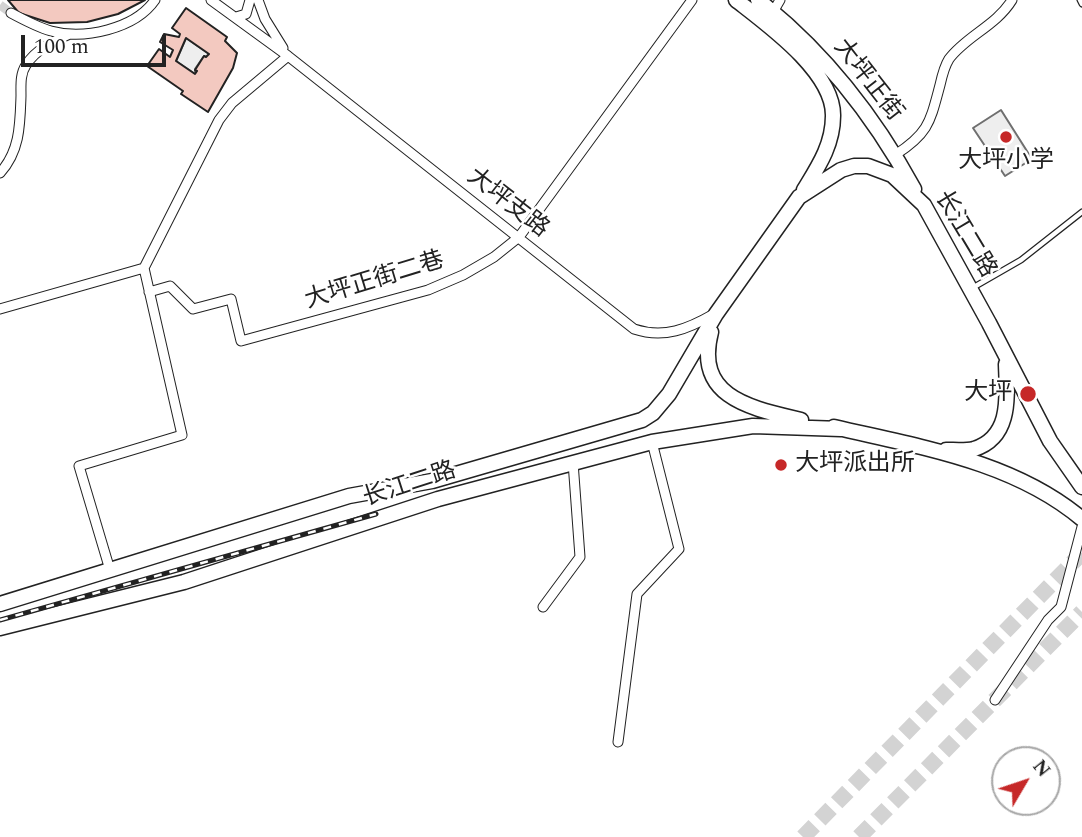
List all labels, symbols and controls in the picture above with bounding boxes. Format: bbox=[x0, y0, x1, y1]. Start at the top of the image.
scale bar bbox=[24, 21, 170, 65]
text: 100 m bbox=[34, 31, 89, 63]
street label: 大坪正街 bbox=[826, 34, 908, 128]
marker: 大坪小学 bbox=[998, 129, 1014, 145]
place label: 大坪小学 bbox=[958, 148, 1054, 176]
street label: 大坪支路 bbox=[460, 163, 554, 245]
street label: 长江二路 bbox=[927, 186, 1001, 284]
street label: 大坪正街二巷 bbox=[302, 247, 448, 317]
place label: 大坪 bbox=[964, 380, 1012, 408]
marker: 大坪 bbox=[1018, 384, 1038, 404]
place label: 大坪派出所 bbox=[795, 451, 915, 479]
street label: 长江二路 bbox=[360, 457, 460, 515]
marker: 大坪派出所 bbox=[773, 457, 789, 473]
north arrow bbox=[991, 746, 1061, 816]
text: N bbox=[1025, 754, 1057, 784]

